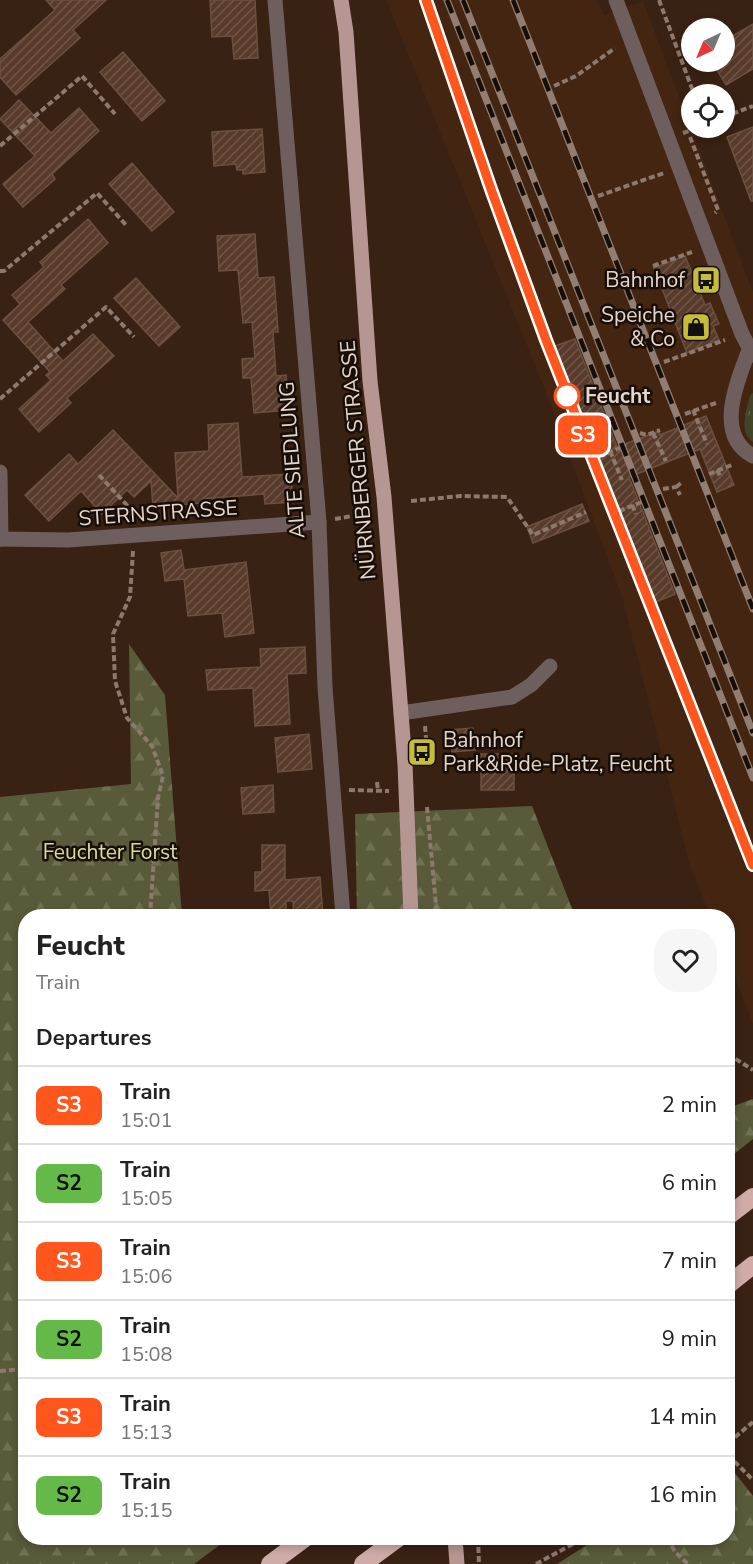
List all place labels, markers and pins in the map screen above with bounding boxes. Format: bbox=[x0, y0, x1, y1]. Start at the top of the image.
bus stop icon: Bahnhof bbox=[690, 264, 722, 296]
place label: Bahnhof bbox=[605, 266, 686, 294]
place label: Speiche & Co bbox=[601, 301, 675, 353]
shop icon: Speiche & Co bbox=[680, 311, 712, 343]
place label: Feucht bbox=[585, 382, 651, 410]
marker: Feucht bbox=[554, 383, 580, 409]
place label: Bahnhof Park&Ride-Platz, Feucht bbox=[443, 726, 673, 778]
bus stop icon: Bahnhof Park&Ride-Platz, Feucht bbox=[406, 736, 438, 768]

